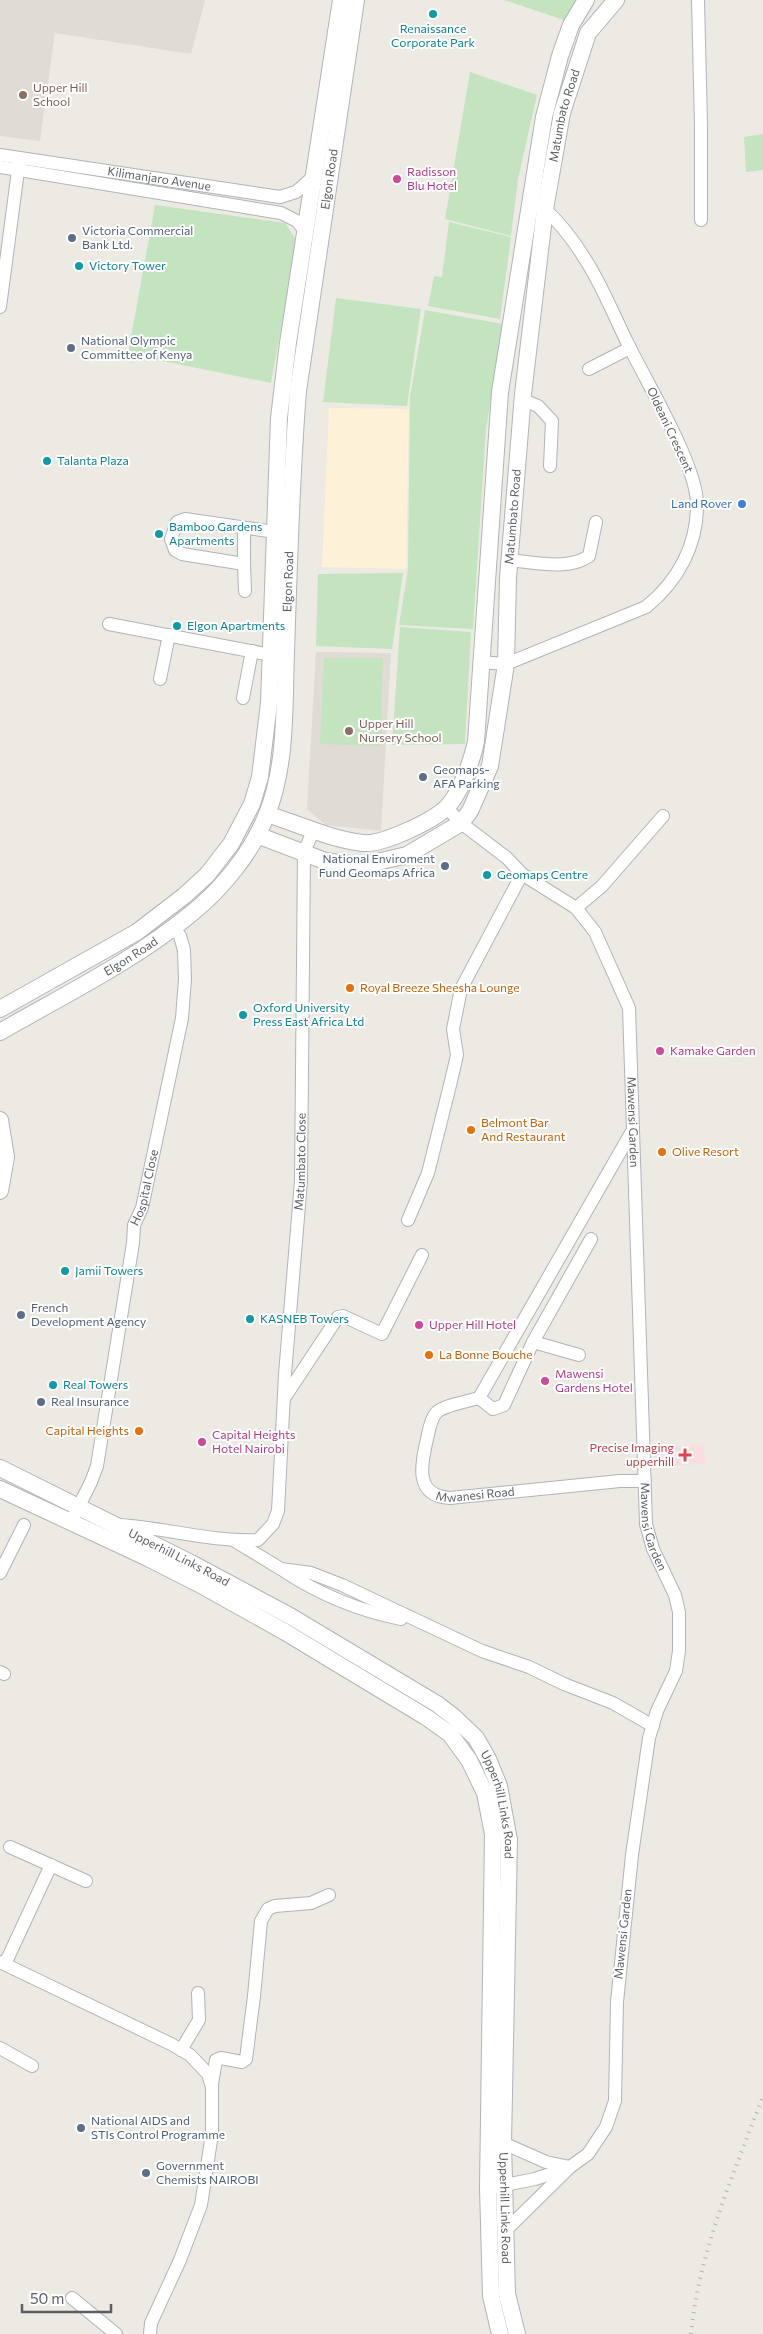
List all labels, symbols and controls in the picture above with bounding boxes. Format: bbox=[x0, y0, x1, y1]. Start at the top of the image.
marker: Renaissance Corporate Park bbox=[427, 8, 439, 20]
place label: Renaissance Corporate Park bbox=[391, 21, 475, 49]
street label: Matumbato Road bbox=[545, 67, 582, 163]
place label: Upper Hill School bbox=[33, 80, 88, 108]
marker: Upper Hill School bbox=[17, 89, 29, 101]
street label: Elgon Road bbox=[317, 148, 340, 210]
street label: Kilimanjaro Avenue bbox=[107, 163, 212, 193]
place label: Radisson Blu Hotel bbox=[407, 164, 457, 192]
marker: Radisson Blu Hotel bbox=[391, 173, 403, 185]
place label: Victoria Commercial Bank Ltd. bbox=[82, 223, 193, 251]
marker: Victoria Commercial Bank Ltd. bbox=[66, 232, 78, 244]
place label: Victory Tower bbox=[89, 258, 166, 272]
marker: Victory Tower bbox=[73, 260, 85, 272]
place label: National Olympic Committee of Kenya bbox=[81, 333, 192, 361]
marker: National Olympic Committee of Kenya bbox=[65, 342, 77, 354]
street label: Oldeani Crescent bbox=[645, 384, 697, 475]
place label: Talanta Plaza bbox=[57, 453, 129, 467]
marker: Talanta Plaza bbox=[41, 455, 53, 467]
street label: Matumbato Road bbox=[501, 469, 523, 565]
place label: Land Rover bbox=[671, 496, 732, 510]
marker: Land Rover bbox=[736, 498, 748, 510]
place label: Bamboo Gardens Apartments bbox=[169, 519, 262, 547]
marker: Bamboo Gardens Apartments bbox=[153, 528, 165, 540]
street label: Elgon Road bbox=[279, 551, 295, 612]
place label: Elgon Apartments bbox=[187, 618, 285, 632]
marker: Elgon Apartments bbox=[171, 620, 183, 632]
place label: Upper Hill Nursery School bbox=[359, 716, 442, 744]
marker: Upper Hill Nursery School bbox=[343, 725, 355, 737]
place label: Geomaps- AFA Parking bbox=[433, 762, 500, 790]
marker: Geomaps- AFA Parking bbox=[417, 771, 429, 783]
place label: National Enviroment Fund Geomaps Africa bbox=[319, 851, 435, 879]
marker: National Enviroment Fund Geomaps Africa bbox=[439, 860, 451, 872]
place label: Geomaps Centre bbox=[497, 867, 588, 881]
marker: Geomaps Centre bbox=[481, 869, 493, 881]
street label: Elgon Road bbox=[101, 933, 160, 978]
place label: Royal Breeze Sheesha Lounge bbox=[360, 980, 520, 994]
marker: Royal Breeze Sheesha Lounge bbox=[344, 982, 356, 994]
place label: Oxford University Press East Africa Ltd bbox=[253, 1000, 364, 1028]
marker: Oxford University Press East Africa Ltd bbox=[237, 1009, 249, 1021]
place label: Kamake Garden bbox=[670, 1043, 756, 1057]
marker: Kamake Garden bbox=[654, 1045, 666, 1057]
street label: Mawensi Garden bbox=[625, 1076, 642, 1168]
street label: Matumbato Close bbox=[291, 1113, 308, 1211]
place label: Belmont Bar And Restaurant bbox=[481, 1115, 566, 1143]
marker: Belmont Bar And Restaurant bbox=[465, 1124, 477, 1136]
place label: Olive Resort bbox=[672, 1144, 739, 1158]
marker: Olive Resort bbox=[656, 1146, 668, 1158]
street label: Hospital Close bbox=[127, 1148, 160, 1228]
place label: Jamii Towers bbox=[75, 1263, 143, 1278]
marker: Jamii Towers bbox=[59, 1265, 71, 1277]
place label: French Development Agency bbox=[31, 1300, 146, 1328]
marker: French Development Agency bbox=[15, 1309, 27, 1321]
place label: KASNEB Towers bbox=[260, 1311, 349, 1325]
marker: KASNEB Towers bbox=[244, 1313, 256, 1325]
place label: Upper Hill Hotel bbox=[429, 1317, 516, 1331]
marker: Upper Hill Hotel bbox=[413, 1319, 425, 1331]
place label: La Bonne Bouche bbox=[439, 1347, 533, 1361]
marker: La Bonne Bouche bbox=[423, 1349, 435, 1361]
place label: Mawensi Gardens Hotel bbox=[555, 1366, 633, 1394]
marker: Mawensi Gardens Hotel bbox=[539, 1375, 551, 1387]
place label: Real Towers bbox=[63, 1377, 128, 1391]
marker: Real Towers bbox=[47, 1379, 59, 1391]
place label: Real Insurance bbox=[51, 1394, 129, 1408]
marker: Real Insurance bbox=[35, 1396, 47, 1408]
place label: Capital Heights bbox=[46, 1423, 129, 1437]
marker: Capital Heights bbox=[133, 1425, 145, 1437]
place label: Capital Heights Hotel Nairobi bbox=[212, 1427, 295, 1455]
marker: Capital Heights Hotel Nairobi bbox=[196, 1436, 208, 1448]
place label: Precise Imaging upperhill bbox=[589, 1440, 674, 1468]
marker: Precise Imaging upperhill bbox=[678, 1448, 692, 1462]
street label: Mawensi Garden bbox=[639, 1482, 670, 1573]
street label: Mwanesi Road bbox=[434, 1484, 515, 1504]
street label: Upperhill Links Road bbox=[126, 1525, 232, 1588]
street label: Upperhill Links Road bbox=[478, 1747, 517, 1859]
street label: Mawensi Garden bbox=[610, 1888, 634, 1980]
place label: National AIDS and STIs Control Programme bbox=[91, 2113, 225, 2141]
marker: National AIDS and STIs Control Programme bbox=[75, 2122, 87, 2134]
street label: Upperhill Links Road bbox=[497, 2152, 514, 2264]
place label: Government Chemists NAIROBI bbox=[156, 2158, 259, 2186]
marker: Government Chemists NAIROBI bbox=[140, 2167, 152, 2179]
scale bar bbox=[22, 2282, 111, 2314]
text: 50 m bbox=[30, 2289, 64, 2307]

